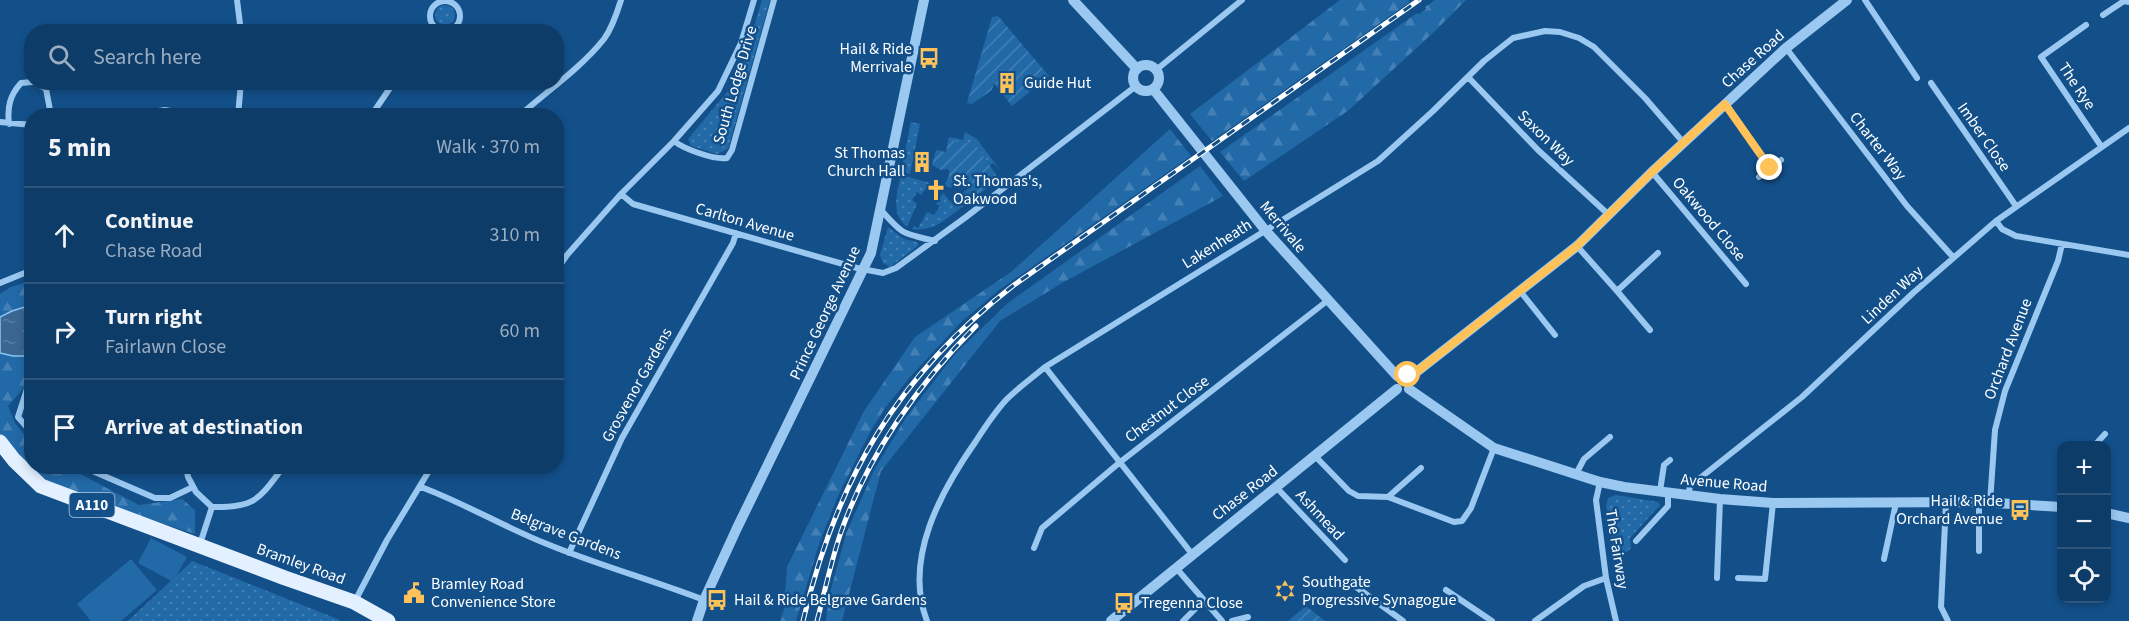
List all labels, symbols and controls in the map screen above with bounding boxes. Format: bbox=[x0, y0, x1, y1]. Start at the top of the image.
street label: South Lodge Drive bbox=[708, 23, 762, 147]
search box bbox=[24, 24, 564, 90]
street label: Chase Road bbox=[1717, 25, 1789, 93]
place label: Hail & Ride Merrivale bbox=[839, 38, 912, 78]
icon: search bbox=[45, 41, 78, 74]
text: Search here bbox=[93, 41, 201, 73]
bus stop icon: Hail & Ride Merrivale bbox=[917, 46, 941, 70]
street label: The Rye bbox=[2053, 58, 2101, 114]
building icon: Guide Hut bbox=[995, 71, 1019, 95]
place label: Guide Hut bbox=[1024, 72, 1092, 94]
street label: Imber Close bbox=[1952, 98, 2016, 176]
street label: Saxon Way bbox=[1512, 105, 1580, 171]
street label: Charter Way bbox=[1844, 107, 1912, 185]
text: 5 min bbox=[48, 129, 111, 166]
text: Walk · 370 m bbox=[436, 133, 540, 161]
place label: St Thomas Church Hall bbox=[827, 142, 905, 182]
building icon: St Thomas Church Hall bbox=[910, 150, 934, 174]
route end bbox=[1756, 154, 1782, 180]
place label: St. Thomas's, Oakwood bbox=[953, 170, 1042, 210]
street label: Oakwood Close bbox=[1667, 172, 1751, 266]
church icon: St. Thomas's, Oakwood bbox=[924, 178, 948, 202]
street label: Merrivale bbox=[1255, 196, 1311, 258]
street label: Carlton Avenue bbox=[693, 197, 797, 247]
text: Continue bbox=[105, 205, 194, 237]
street label: Lakenheath bbox=[1178, 214, 1256, 274]
icon: ahead bbox=[48, 219, 81, 252]
text: 310 m bbox=[490, 221, 540, 249]
text: Chase Road bbox=[105, 237, 203, 265]
street label: Prince George Avenue bbox=[784, 242, 866, 384]
street label: Linden Way bbox=[1856, 260, 1928, 329]
street label: Orchard Avenue bbox=[1979, 295, 2037, 403]
text: Turn right bbox=[105, 301, 202, 333]
icon: right bbox=[48, 315, 81, 348]
text: 60 m bbox=[500, 317, 540, 345]
street label: Grosvenor Gardens bbox=[596, 324, 678, 446]
text: Fairlawn Close bbox=[105, 333, 226, 361]
route start bbox=[1394, 361, 1420, 387]
street label: Chestnut Close bbox=[1120, 370, 1214, 448]
icon: arrive bbox=[48, 411, 81, 444]
text: Arrive at destination bbox=[105, 411, 303, 443]
map controls bbox=[2057, 441, 2111, 603]
button: + bbox=[2057, 441, 2111, 495]
street label: Chase Road bbox=[1207, 460, 1283, 526]
street label: Avenue Road bbox=[1680, 468, 1768, 498]
street label: Ashmead bbox=[1291, 485, 1349, 545]
place label: Hail & Ride Orchard Avenue bbox=[1896, 490, 2003, 530]
road number: A110 bbox=[70, 493, 115, 517]
button: − bbox=[2057, 495, 2111, 549]
bus stop icon: Hail & Ride Orchard Avenue bbox=[2008, 498, 2032, 522]
street label: Belgrave Gardens bbox=[508, 503, 625, 565]
street label: The Fairway bbox=[1600, 508, 1634, 591]
street label: Bramley Road bbox=[254, 538, 348, 590]
button: locate bbox=[2057, 549, 2111, 603]
place label: Southgate Progressive Synagogue bbox=[1302, 571, 1457, 611]
place label: Bramley Road Convenience Store bbox=[431, 573, 556, 613]
synagogue icon: Southgate Progressive Synagogue bbox=[1273, 579, 1297, 603]
public building icon: Bramley Road Convenience Store bbox=[402, 581, 426, 605]
bus stop icon: Hail & Ride Belgrave Gardens bbox=[705, 588, 729, 612]
place label: Hail & Ride Belgrave Gardens bbox=[734, 589, 927, 611]
bus stop icon: Tregenna Close bbox=[1112, 591, 1136, 615]
place label: Tregenna Close bbox=[1141, 592, 1243, 614]

